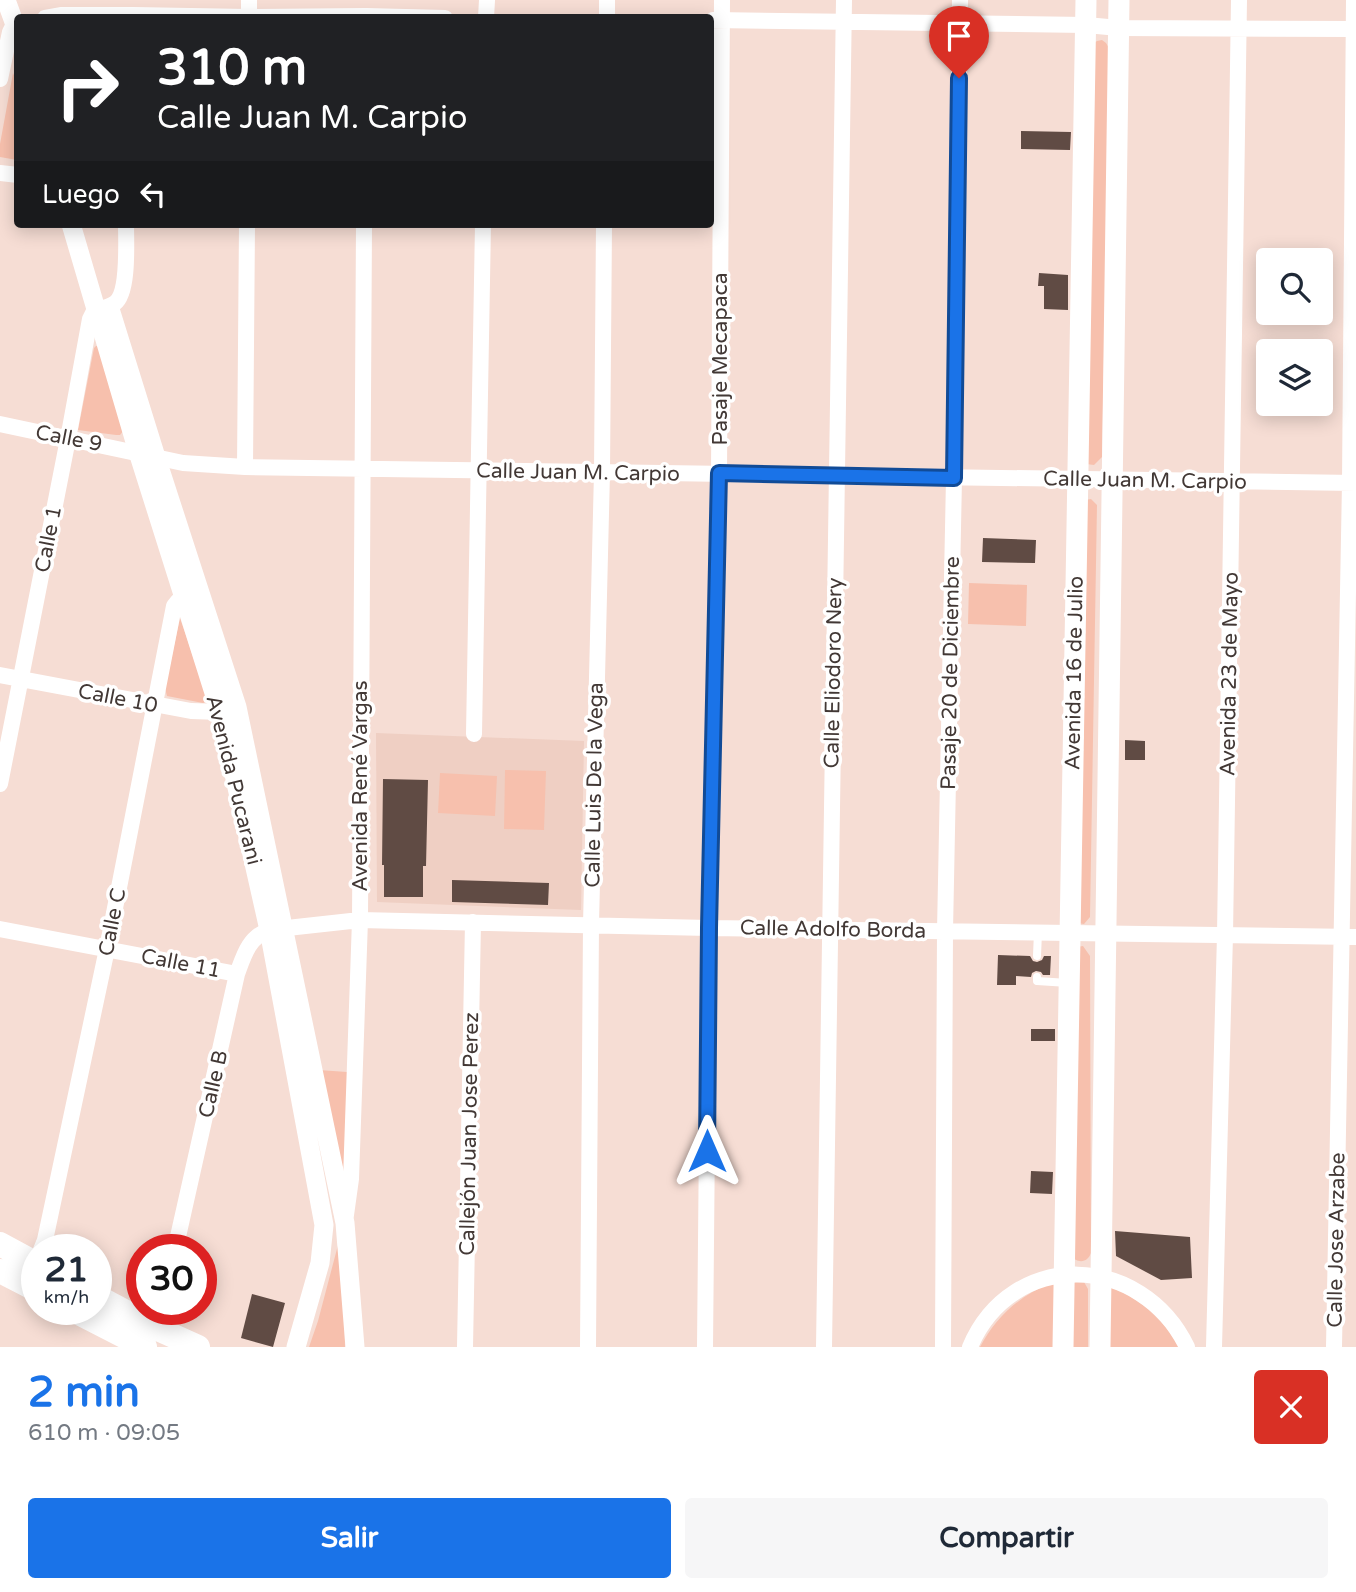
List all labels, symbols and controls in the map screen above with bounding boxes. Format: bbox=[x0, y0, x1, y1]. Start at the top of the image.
pin bbox=[929, 6, 989, 78]
icon: arrive bbox=[940, 17, 978, 55]
text: 310 m bbox=[157, 39, 307, 98]
icon: right bbox=[42, 42, 133, 133]
text: Calle Juan M. Carpio bbox=[157, 99, 467, 137]
icon: left bbox=[134, 175, 172, 213]
text: Luego bbox=[42, 179, 120, 210]
map controls bbox=[1256, 248, 1333, 416]
button: search bbox=[1256, 248, 1333, 325]
street label: Pasaje Mecapaca bbox=[708, 273, 733, 445]
button: layers bbox=[1256, 339, 1333, 416]
street label: Calle 9 bbox=[33, 420, 104, 457]
street label: Calle Juan M. Carpio bbox=[476, 458, 680, 487]
street label: Calle Juan M. Carpio bbox=[1043, 466, 1247, 495]
street label: Calle 1 bbox=[30, 504, 67, 575]
street label: Pasaje 20 de Diciembre bbox=[936, 556, 965, 790]
street label: Avenida 23 de Mayo bbox=[1215, 572, 1244, 776]
street label: Avenida 16 de Julio bbox=[1060, 576, 1089, 770]
street label: Calle Eliodoro Nery bbox=[819, 578, 848, 769]
street label: Calle 10 bbox=[76, 679, 160, 718]
street label: Avenida René Vargas bbox=[348, 680, 373, 892]
street label: Calle Luis De la Vega bbox=[580, 682, 609, 888]
street label: Avenida Pucarani bbox=[200, 693, 267, 868]
street label: Calle C bbox=[94, 886, 131, 958]
street label: Calle Adolfo Borda bbox=[740, 915, 926, 944]
street label: Calle 11 bbox=[139, 944, 223, 983]
street label: Callejón Juan Jose Perez bbox=[455, 1012, 484, 1256]
street label: Calle B bbox=[194, 1048, 233, 1120]
position arrow bbox=[670, 1114, 744, 1188]
street label: Calle Jose Arzabe bbox=[1322, 1152, 1351, 1328]
speed limit sign: 30 bbox=[126, 1234, 217, 1325]
text: 21 bbox=[45, 1249, 88, 1291]
text: km/h bbox=[44, 1286, 89, 1308]
text: 2 min bbox=[28, 1367, 140, 1418]
button: close bbox=[1254, 1370, 1328, 1444]
text: 610 m · 09:05 bbox=[28, 1419, 180, 1447]
button: Salir bbox=[28, 1498, 671, 1578]
button: Compartir bbox=[685, 1498, 1328, 1578]

